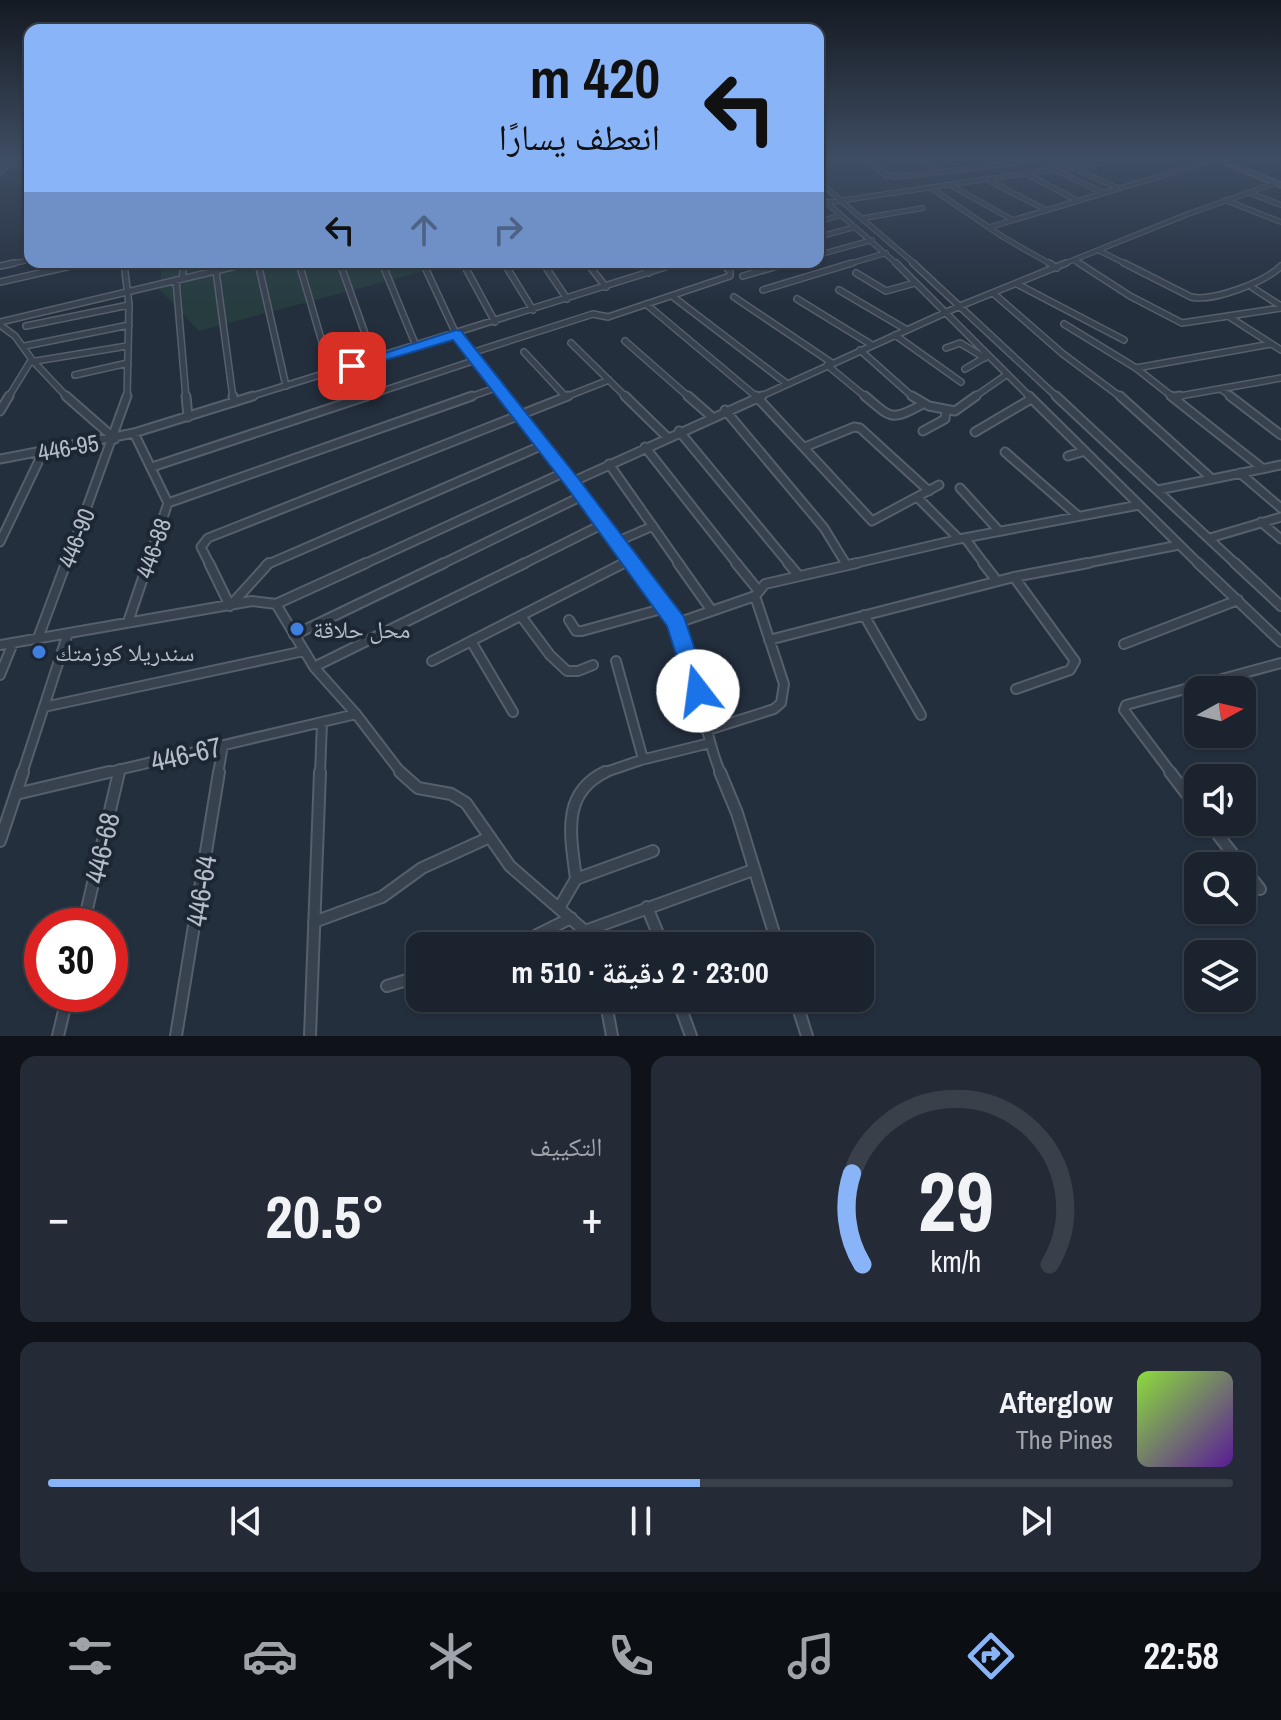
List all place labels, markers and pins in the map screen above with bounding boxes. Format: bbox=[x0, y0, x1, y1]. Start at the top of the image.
pin bbox=[318, 332, 386, 400]
place label: محل حلاقة bbox=[313, 613, 410, 645]
marker: محل حلاقة bbox=[288, 620, 306, 638]
place label: سندريلا كوزمتك bbox=[55, 636, 195, 668]
marker: سندريلا كوزمتك bbox=[30, 643, 48, 661]

